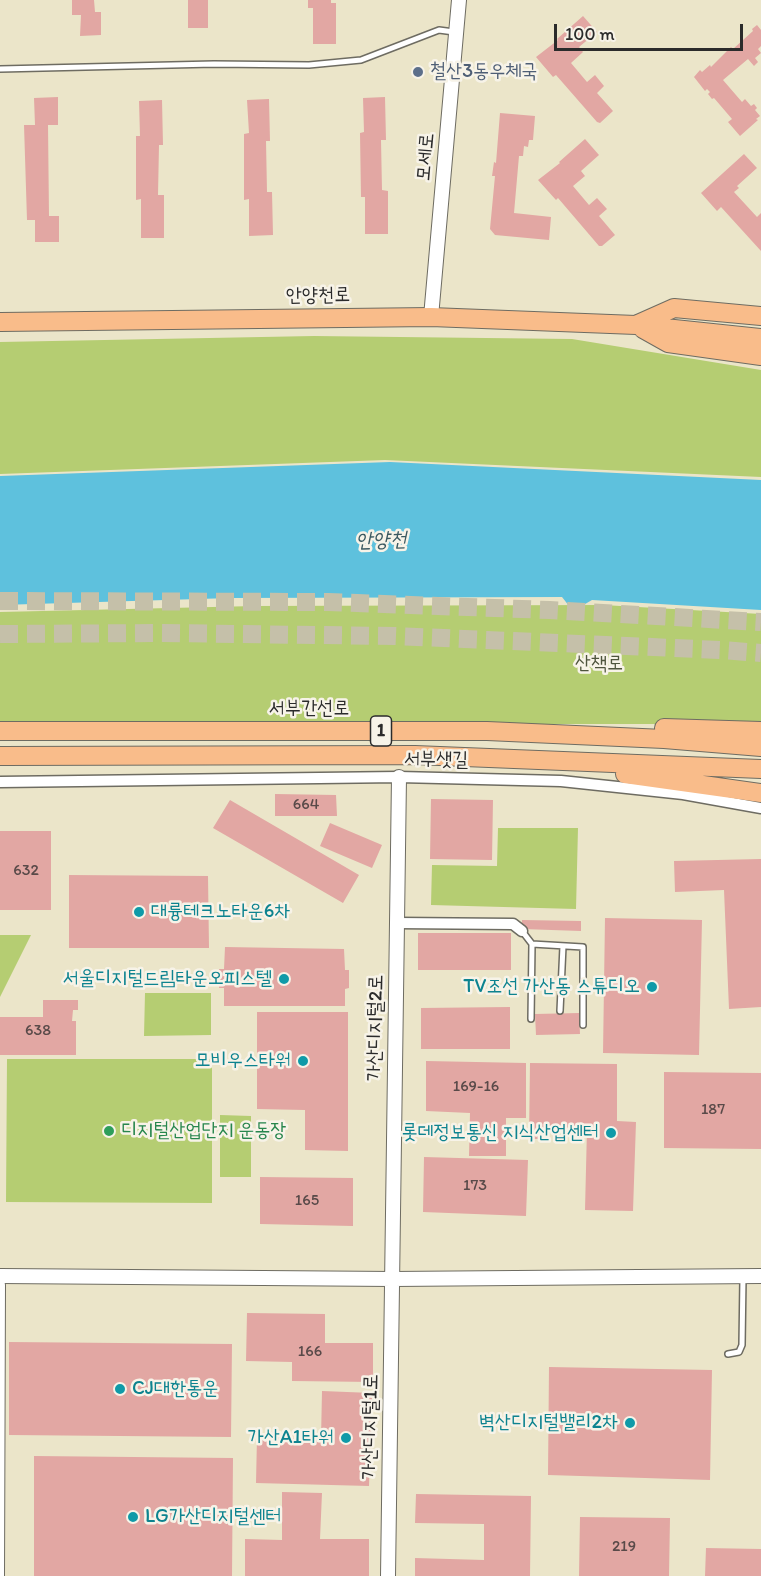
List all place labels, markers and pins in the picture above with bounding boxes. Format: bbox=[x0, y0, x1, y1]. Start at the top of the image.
place label: 철산3동우체국 bbox=[430, 60, 537, 84]
marker: 철산3동우체국 bbox=[411, 65, 425, 79]
place label: 대륭테크노타운6차 bbox=[151, 900, 290, 924]
marker: 대륭테크노타운6차 bbox=[132, 905, 146, 919]
place label: 서울디지털드림타운오피스텔 bbox=[63, 967, 272, 991]
marker: 서울디지털드림타운오피스텔 bbox=[277, 972, 291, 986]
place label: TV조선 가산동 스튜디오 bbox=[463, 975, 640, 999]
marker: TV조선 가산동 스튜디오 bbox=[645, 980, 659, 994]
place label: 모비우스타워 bbox=[194, 1049, 291, 1073]
marker: 모비우스타워 bbox=[296, 1054, 310, 1068]
place label: 디지털산업단지 운동장 bbox=[121, 1119, 286, 1143]
place label: 롯데정보통신 지식산업센터 bbox=[401, 1121, 599, 1145]
marker: 디지털산업단지 운동장 bbox=[102, 1124, 116, 1138]
marker: 롯데정보통신 지식산업센터 bbox=[604, 1126, 618, 1140]
place label: CJ대한통운 bbox=[132, 1377, 218, 1401]
marker: CJ대한통운 bbox=[113, 1382, 127, 1396]
place label: 벽산디지털밸리2차 bbox=[479, 1411, 618, 1435]
marker: 벽산디지털밸리2차 bbox=[623, 1416, 637, 1430]
place label: 가산A1타워 bbox=[248, 1426, 334, 1450]
marker: 가산A1타워 bbox=[339, 1431, 353, 1445]
place label: LG가산디지털센터 bbox=[145, 1505, 282, 1529]
marker: LG가산디지털센터 bbox=[126, 1510, 140, 1524]

